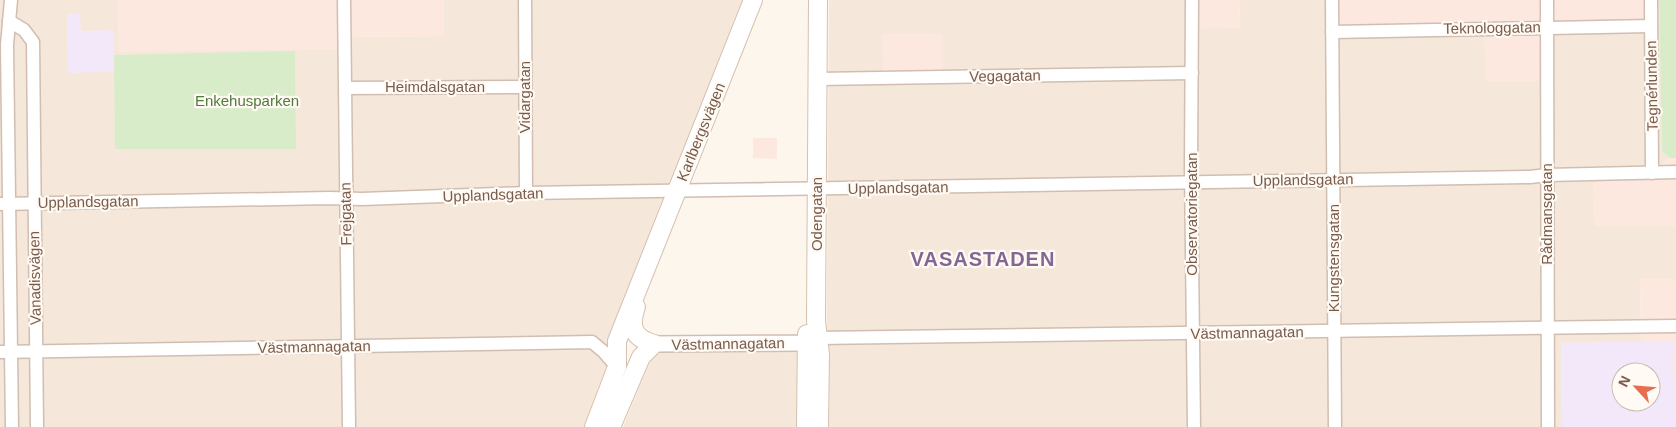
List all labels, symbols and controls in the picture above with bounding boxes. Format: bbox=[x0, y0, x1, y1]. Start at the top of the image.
street label: Teknologgatan bbox=[1443, 18, 1541, 37]
street label: Tegnérlunden bbox=[1642, 40, 1661, 132]
street label: Vidargatan bbox=[516, 61, 533, 133]
street label: Vegagatan bbox=[969, 66, 1041, 85]
street label: Heimdalsgatan bbox=[385, 78, 485, 95]
street label: Karlbergsvägen bbox=[673, 80, 728, 184]
park label: Enkehusparken bbox=[195, 92, 299, 109]
street label: Observatoriegatan bbox=[1183, 152, 1200, 276]
street label: Rådmansgatan bbox=[1538, 163, 1555, 265]
street label: Upplandsgatan bbox=[1252, 170, 1354, 189]
street label: Odengatan bbox=[808, 177, 825, 251]
street label: Upplandsgatan bbox=[847, 178, 949, 197]
street label: Frejgatan bbox=[336, 182, 355, 246]
street label: Upplandsgatan bbox=[442, 184, 544, 205]
street label: Upplandsgatan bbox=[37, 192, 139, 211]
street label: Kungstensgatan bbox=[1325, 204, 1342, 312]
street label: Vanadisvägen bbox=[25, 231, 44, 325]
district label: VASASTADEN bbox=[911, 248, 1055, 270]
street label: Västmannagatan bbox=[1190, 323, 1304, 342]
street label: Västmannagatan bbox=[671, 334, 785, 353]
street label: Västmannagatan bbox=[257, 337, 371, 356]
north arrow bbox=[1611, 362, 1661, 412]
text: N bbox=[1615, 373, 1634, 389]

